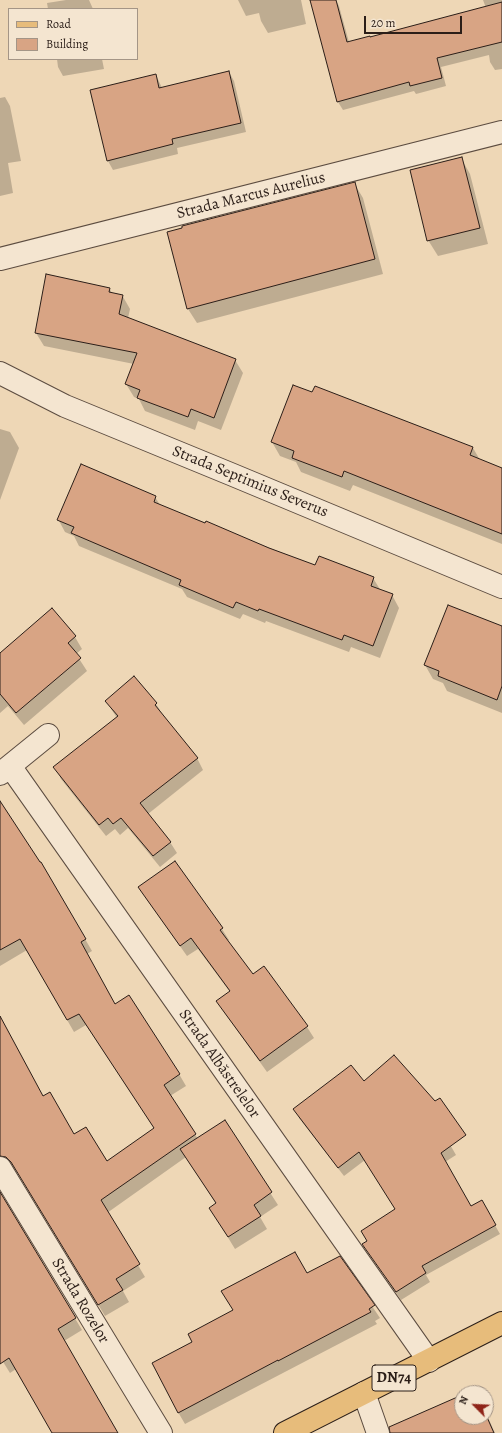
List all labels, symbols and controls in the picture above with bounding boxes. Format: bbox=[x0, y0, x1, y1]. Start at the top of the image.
legend bbox=[8, 8, 138, 60]
scale bar bbox=[366, 8, 464, 34]
text: 20 m bbox=[371, 15, 395, 31]
text: Road bbox=[46, 16, 71, 32]
text: Building bbox=[46, 36, 88, 52]
street label: Strada Marcus Aurelius bbox=[175, 168, 327, 224]
street label: Strada Septimius Severus bbox=[169, 442, 331, 522]
street label: Strada Albăstrelelor bbox=[174, 1006, 264, 1122]
street label: Strada Rozelor bbox=[47, 1255, 113, 1347]
road number: DN74 bbox=[372, 1365, 416, 1391]
north arrow bbox=[454, 1385, 494, 1425]
text: N bbox=[455, 1394, 472, 1407]

